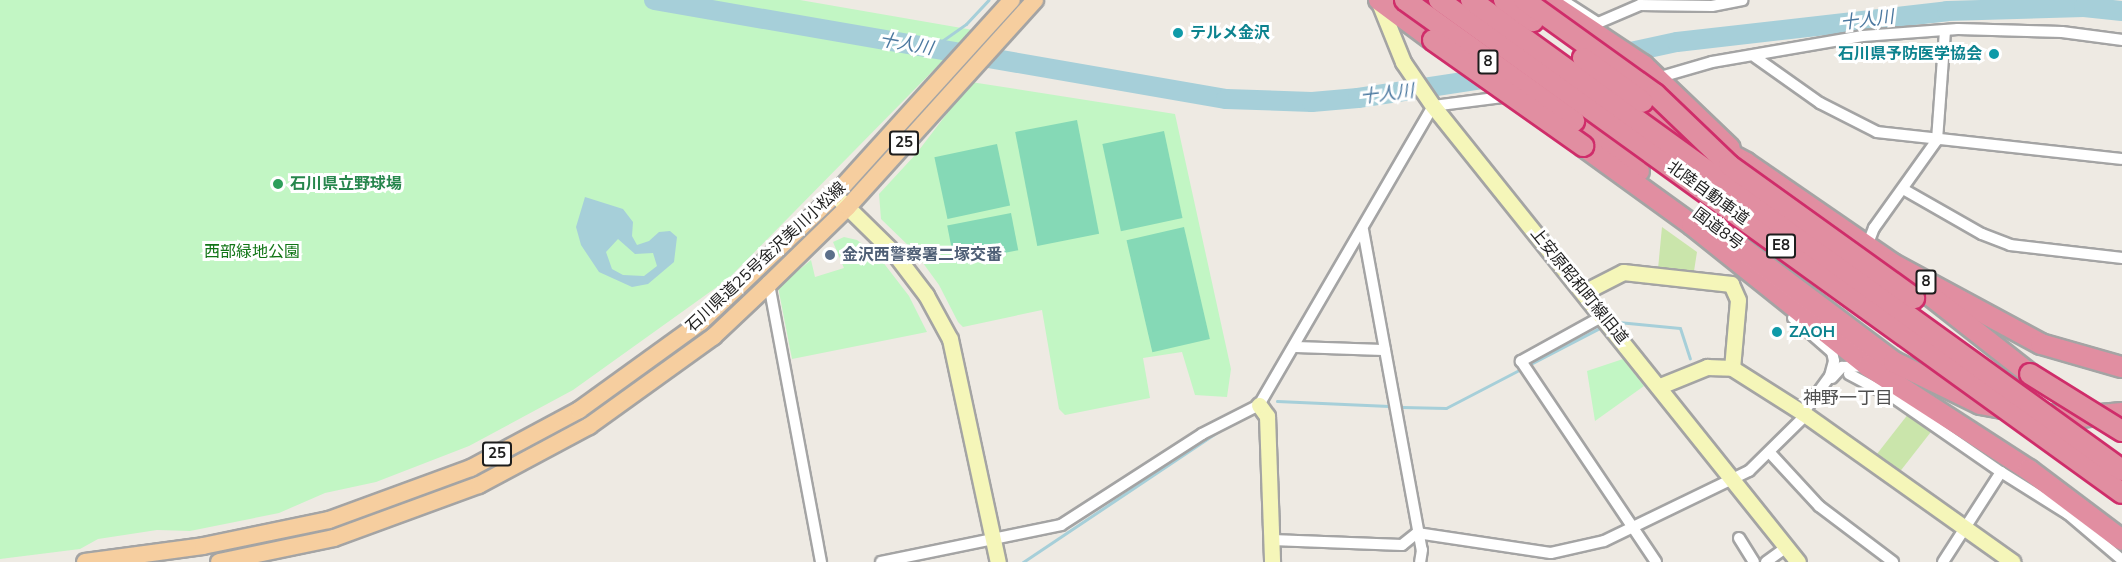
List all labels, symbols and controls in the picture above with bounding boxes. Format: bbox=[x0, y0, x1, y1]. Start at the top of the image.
water label: 十人川 bbox=[1839, 6, 1895, 34]
place label: テルメ金沢 bbox=[1190, 23, 1270, 43]
marker: テルメ金沢 bbox=[1171, 26, 1185, 40]
water label: 十人川 bbox=[878, 29, 934, 59]
place label: 石川県予防医学協会 bbox=[1838, 44, 1982, 64]
marker: 石川県予防医学協会 bbox=[1987, 47, 2001, 61]
road number: 8 bbox=[1478, 50, 1498, 74]
water label: 十人川 bbox=[1359, 80, 1415, 108]
road number: 25 bbox=[889, 131, 919, 155]
street label: 北陸自動車道 bbox=[1664, 157, 1752, 229]
place label: 石川県立野球場 bbox=[290, 174, 402, 194]
marker: 石川県立野球場 bbox=[271, 177, 285, 191]
street label: 石川県道25号金沢美川小松線 bbox=[682, 178, 850, 336]
street label: 国道8号 bbox=[1689, 204, 1747, 254]
street label: 上安原昭和町線旧道 bbox=[1526, 224, 1632, 348]
road number: E8 bbox=[1766, 234, 1796, 258]
park label: 西部緑地公園 bbox=[204, 242, 300, 262]
place label: 金沢西警察署二塚交番 bbox=[842, 245, 1002, 265]
marker: 金沢西警察署二塚交番 bbox=[823, 248, 837, 262]
road number: 8 bbox=[1916, 270, 1936, 294]
place label: ZAOH bbox=[1789, 322, 1835, 342]
marker: ZAOH bbox=[1770, 325, 1784, 339]
district label: 神野一丁目 bbox=[1803, 387, 1893, 409]
road number: 25 bbox=[482, 442, 512, 466]

